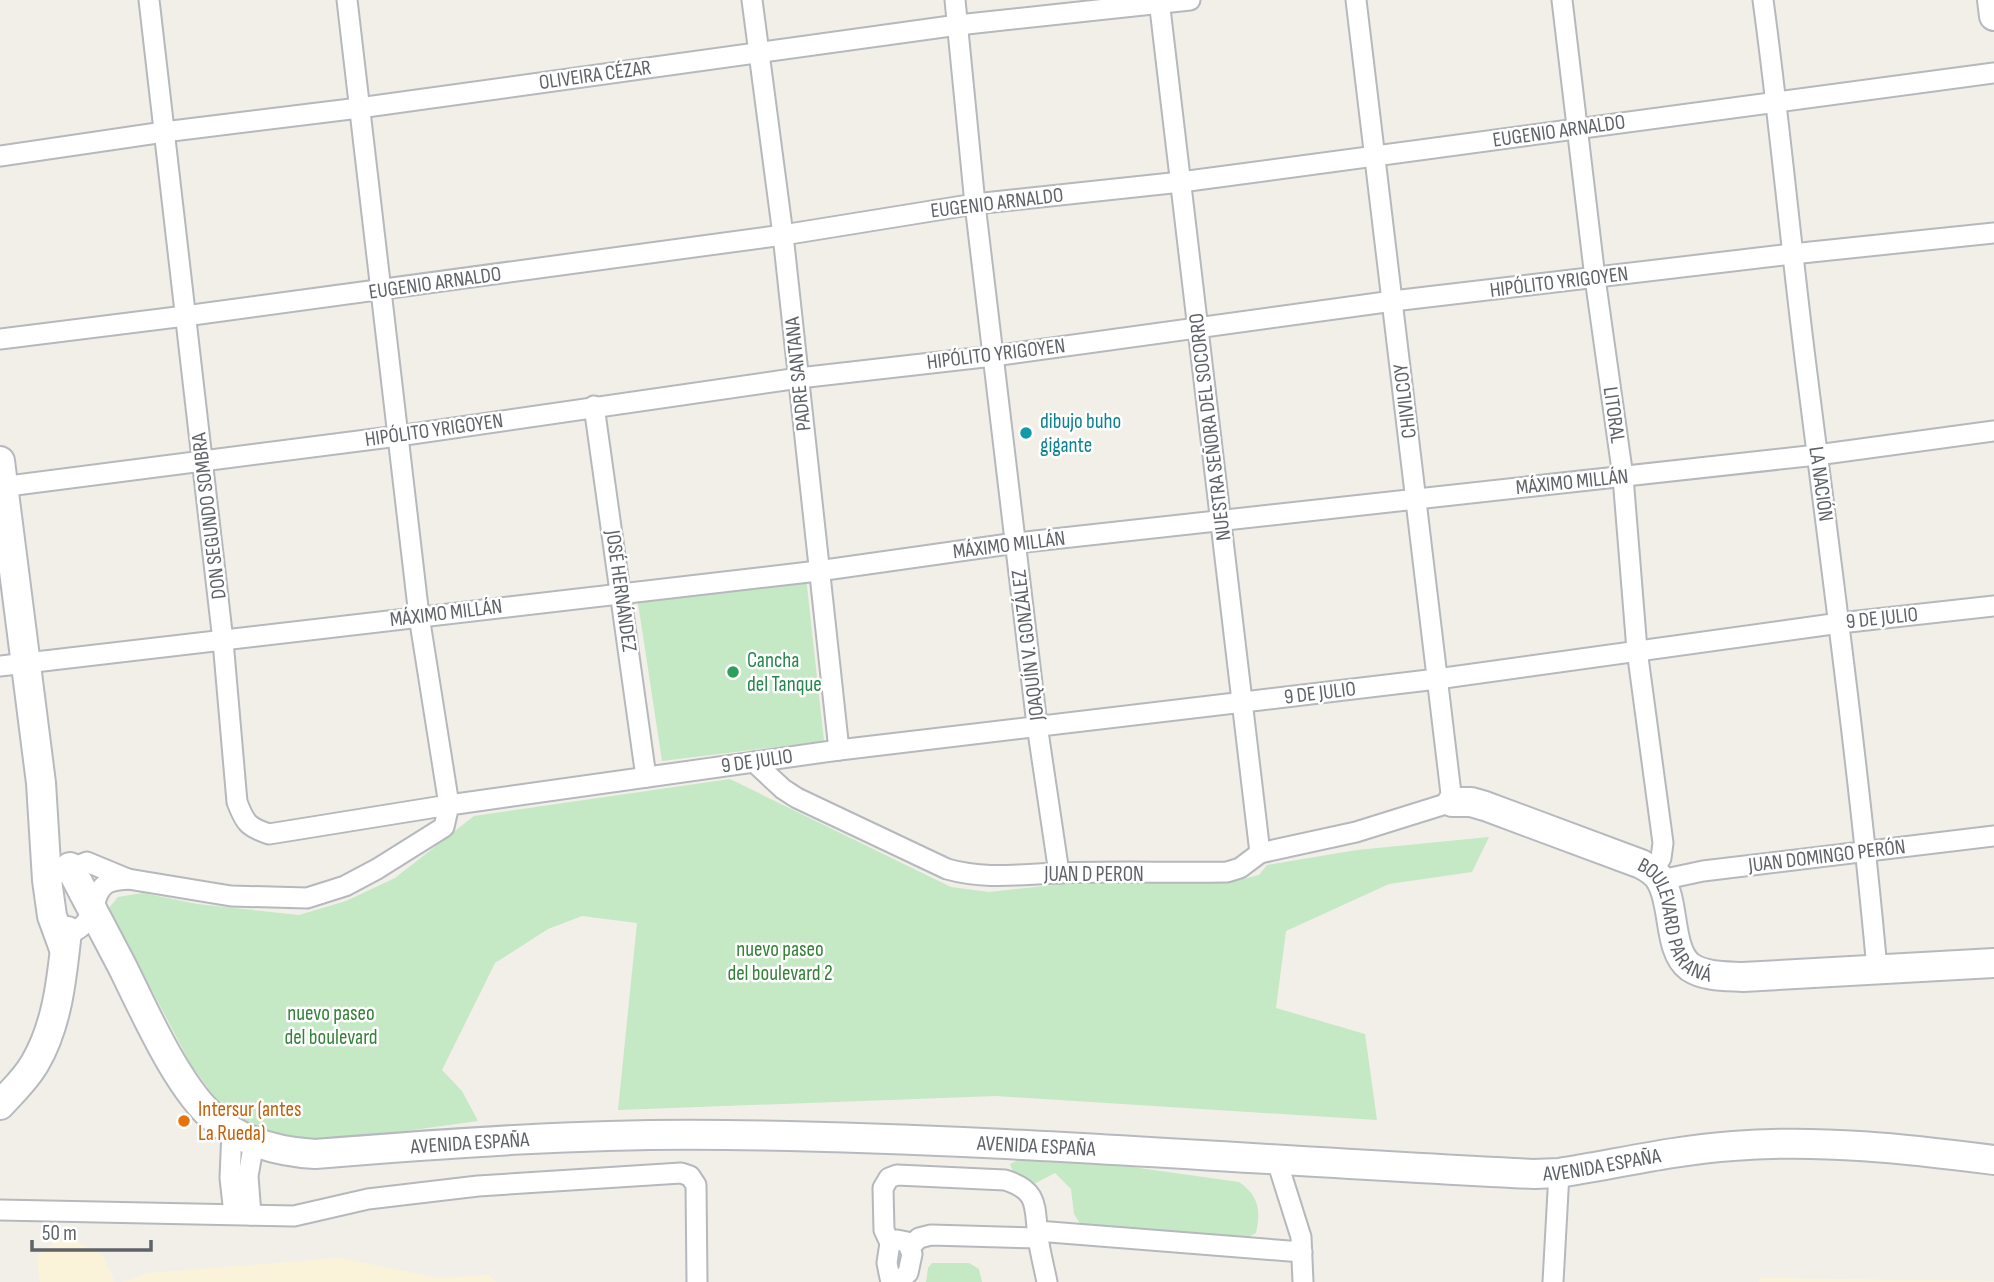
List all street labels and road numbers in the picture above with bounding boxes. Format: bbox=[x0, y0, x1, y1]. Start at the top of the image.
street label: OLIVEIRA CÉZAR bbox=[537, 55, 653, 95]
street label: EUGENIO ARNALDO bbox=[1491, 109, 1627, 153]
street label: EUGENIO ARNALDO bbox=[929, 182, 1065, 224]
street label: EUGENIO ARNALDO bbox=[367, 261, 503, 305]
street label: HIPÓLITO YRIGOYEN bbox=[1488, 261, 1630, 303]
street label: NUESTRA SEÑORA DEL SOCORRO bbox=[1184, 312, 1236, 542]
street label: PADRE SANTANA bbox=[779, 315, 816, 432]
street label: HIPÓLITO YRIGOYEN bbox=[925, 333, 1067, 375]
street label: CHIVILCOY bbox=[1388, 362, 1422, 440]
street label: LITORAL bbox=[1598, 385, 1630, 445]
street label: HIPÓLITO YRIGOYEN bbox=[363, 408, 505, 452]
street label: DON SEGUNDO SOMBRA bbox=[186, 430, 232, 601]
street label: LA NACIÓN bbox=[1803, 445, 1839, 523]
street label: MÁXIMO MILLÁN bbox=[1514, 464, 1630, 500]
street label: MÁXIMO MILLÁN bbox=[951, 526, 1067, 564]
street label: JOSÉ HERNÁNDEZ bbox=[600, 528, 642, 654]
street label: JOAQUÍN V. GONZÁLEZ bbox=[1006, 568, 1050, 723]
street label: MÁXIMO MILLÁN bbox=[388, 594, 504, 632]
street label: 9 DE JULIO bbox=[1845, 602, 1919, 634]
street label: 9 DE JULIO bbox=[1283, 676, 1357, 710]
street label: 9 DE JULIO bbox=[720, 744, 794, 778]
street label: JUAN DOMINGO PERÓN bbox=[1746, 834, 1907, 878]
street label: BOULEVARD PARANÁ bbox=[1634, 852, 1715, 987]
street label: JUAN D PERON bbox=[1043, 862, 1144, 887]
street label: AVENIDA ESPAÑA bbox=[409, 1127, 531, 1159]
street label: AVENIDA ESPAÑA bbox=[976, 1130, 1097, 1161]
street label: AVENIDA ESPAÑA bbox=[1542, 1143, 1663, 1186]

